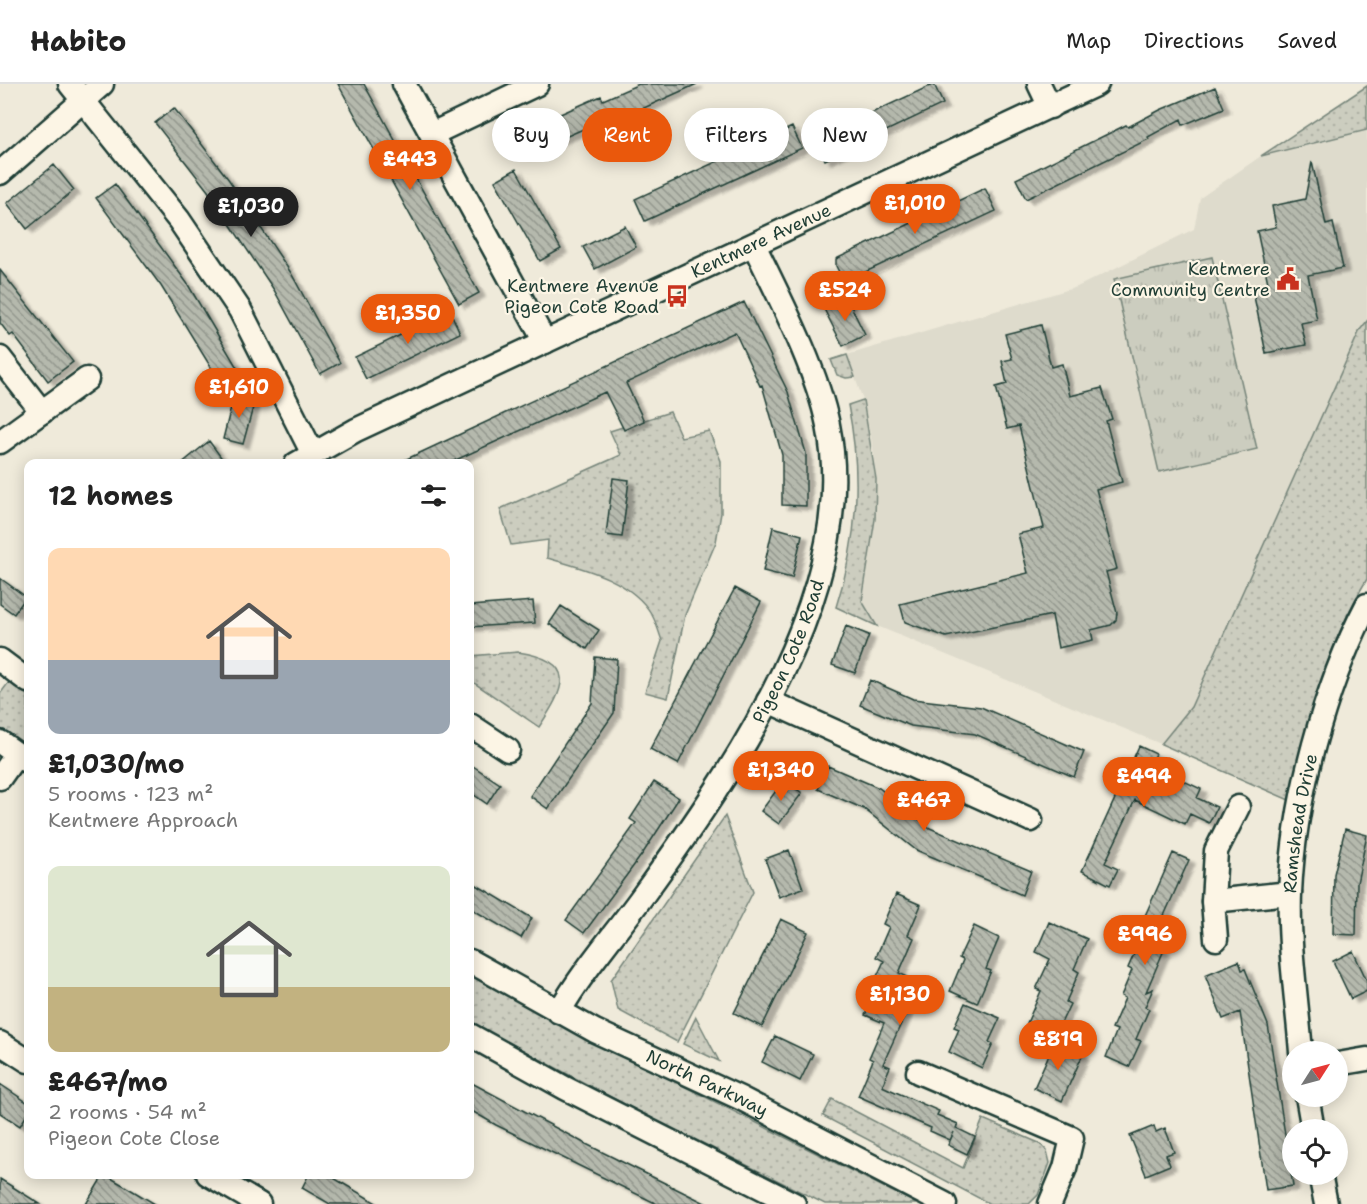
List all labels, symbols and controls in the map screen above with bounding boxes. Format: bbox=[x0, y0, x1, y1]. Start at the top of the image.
text: Habito bbox=[30, 22, 126, 60]
text: Map bbox=[1066, 27, 1111, 55]
text: Directions bbox=[1144, 27, 1244, 55]
text: Saved bbox=[1277, 27, 1337, 55]
chip: Buy bbox=[492, 108, 570, 162]
chip: Rent bbox=[582, 108, 672, 162]
chip: Filters bbox=[684, 108, 789, 162]
chip: New bbox=[801, 108, 888, 162]
pin: £443 bbox=[374, 140, 446, 191]
text: £443 bbox=[383, 146, 437, 172]
pin: £1,010 bbox=[866, 184, 964, 235]
pin: £1,030 bbox=[202, 187, 300, 238]
text: £1,010 bbox=[884, 190, 946, 216]
text: £1,030 bbox=[217, 193, 285, 219]
street label: Kentmere Avenue bbox=[687, 198, 835, 284]
place label: Kentmere Community Centre bbox=[1111, 257, 1270, 302]
public building icon: Kentmere Community Centre bbox=[1275, 266, 1301, 292]
pin: £524 bbox=[809, 271, 881, 322]
place label: Kentmere Avenue Pigeon Cote Road bbox=[505, 274, 659, 319]
text: £524 bbox=[819, 277, 871, 303]
bus stop icon: Kentmere Avenue Pigeon Cote Road bbox=[664, 283, 690, 309]
pin: £1,350 bbox=[359, 294, 457, 345]
text: £1,350 bbox=[375, 300, 441, 326]
pin: £1,610 bbox=[190, 368, 288, 419]
text: £1,610 bbox=[209, 374, 269, 400]
text: 12 homes bbox=[48, 478, 173, 513]
icon: filters bbox=[417, 479, 450, 512]
street label: Pigeon Cote Road bbox=[747, 577, 830, 728]
icon: home bbox=[195, 587, 303, 695]
text: £1,030/mo bbox=[48, 746, 185, 781]
pin: £1,340 bbox=[732, 751, 830, 802]
street label: Ramshead Drive bbox=[1278, 751, 1323, 894]
text: £1,340 bbox=[747, 757, 815, 783]
pin: £494 bbox=[1108, 757, 1180, 808]
text: £494 bbox=[1117, 763, 1171, 789]
text: 5 rooms · 123 m² bbox=[48, 781, 214, 807]
pin: £467 bbox=[888, 781, 960, 832]
text: £467 bbox=[897, 787, 951, 813]
text: Kentmere Approach bbox=[48, 807, 238, 833]
icon: home bbox=[195, 905, 303, 1013]
pin: £996 bbox=[1109, 915, 1181, 966]
text: £996 bbox=[1117, 921, 1173, 947]
pin: £1,130 bbox=[851, 975, 949, 1026]
text: £1,130 bbox=[870, 981, 930, 1007]
pin: £819 bbox=[1022, 1020, 1094, 1071]
text: £819 bbox=[1033, 1026, 1083, 1052]
north arrow bbox=[1282, 1041, 1348, 1107]
map controls bbox=[1282, 1041, 1348, 1185]
street label: North Parkway bbox=[642, 1044, 772, 1123]
text: £467/mo bbox=[48, 1064, 168, 1099]
text: 2 rooms · 54 m² bbox=[48, 1099, 207, 1125]
button: locate bbox=[1282, 1119, 1348, 1185]
text: Pigeon Cote Close bbox=[48, 1125, 220, 1151]

